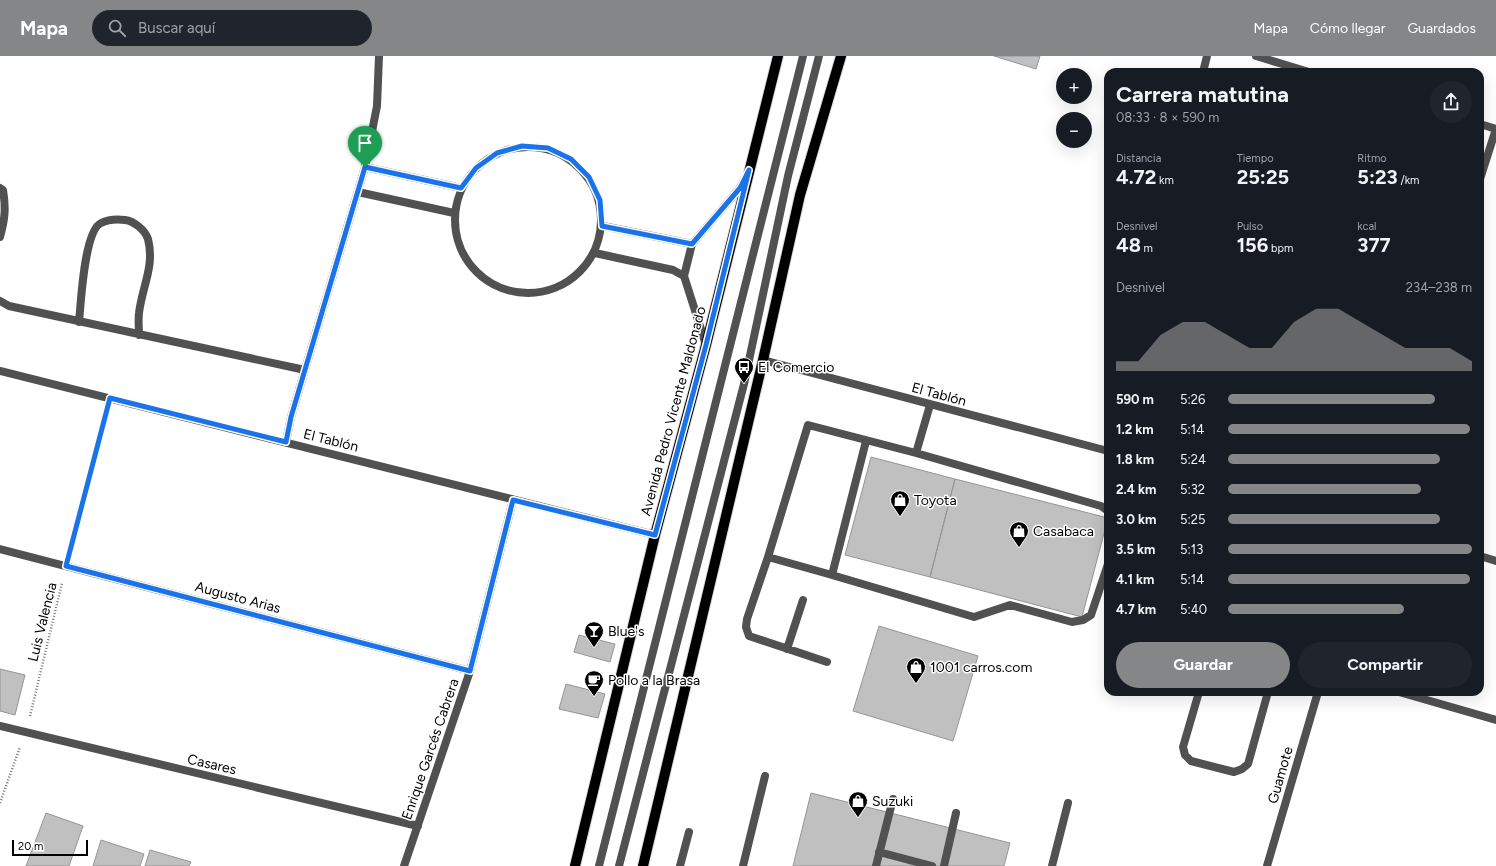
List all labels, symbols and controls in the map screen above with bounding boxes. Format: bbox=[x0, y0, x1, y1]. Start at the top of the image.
search box bbox=[92, 10, 372, 46]
text: Mapa bbox=[20, 17, 68, 40]
icon: search bbox=[106, 17, 128, 39]
text: Buscar aquí bbox=[138, 19, 215, 37]
text: Mapa bbox=[1253, 20, 1288, 37]
text: Cómo llegar bbox=[1310, 20, 1385, 37]
text: Guardados bbox=[1407, 20, 1476, 37]
map controls bbox=[1056, 68, 1092, 148]
button: + bbox=[1056, 68, 1092, 104]
text: Carrera matutina bbox=[1116, 81, 1289, 108]
button: share bbox=[1430, 81, 1472, 123]
text: 08:33 · 8 × 590 m bbox=[1116, 110, 1219, 125]
button: − bbox=[1056, 112, 1092, 148]
pin bbox=[348, 126, 382, 167]
icon: arrive bbox=[354, 132, 376, 154]
text: Distancia bbox=[1116, 152, 1161, 165]
text: Tiempo bbox=[1237, 152, 1274, 165]
text: Ritmo bbox=[1357, 152, 1387, 165]
text: 4.72 bbox=[1116, 165, 1156, 189]
text: 25:25 bbox=[1237, 165, 1289, 189]
text: 5:23 bbox=[1357, 165, 1398, 189]
text: km bbox=[1156, 174, 1174, 187]
text: /km bbox=[1398, 174, 1419, 187]
text: Desnivel bbox=[1116, 220, 1157, 233]
text: Pulso bbox=[1237, 220, 1263, 233]
text: kcal bbox=[1357, 220, 1377, 233]
text: 48 bbox=[1116, 233, 1141, 257]
text: 156 bbox=[1237, 233, 1268, 257]
text: 377 bbox=[1357, 233, 1391, 257]
text: m bbox=[1141, 242, 1153, 255]
text: bpm bbox=[1268, 242, 1293, 255]
text: Desnivel bbox=[1116, 280, 1165, 295]
text: 234–238 m bbox=[1406, 280, 1472, 295]
street label: Avenida Pedro Vicente Maldonado bbox=[637, 305, 710, 518]
bus stop icon: El Comercio bbox=[733, 356, 755, 384]
place label: El Comercio bbox=[758, 359, 834, 376]
street label: El Tablón bbox=[910, 379, 968, 410]
text: 590 m bbox=[1116, 392, 1154, 407]
text: 5:26 bbox=[1180, 392, 1205, 407]
text: 1.2 km bbox=[1116, 422, 1154, 437]
text: 5:14 bbox=[1180, 422, 1204, 437]
street label: El Tablón bbox=[302, 425, 360, 456]
text: 1.8 km bbox=[1116, 452, 1154, 467]
text: 5:24 bbox=[1180, 452, 1206, 467]
text: 2.4 km bbox=[1116, 482, 1156, 497]
text: 5:32 bbox=[1180, 482, 1205, 497]
shop icon: Toyota bbox=[889, 489, 911, 517]
place label: Toyota bbox=[914, 492, 957, 509]
text: 3.0 km bbox=[1116, 512, 1156, 527]
text: 5:25 bbox=[1180, 512, 1206, 527]
shop icon: Casabaca bbox=[1008, 520, 1030, 548]
place label: Casabaca bbox=[1033, 523, 1094, 540]
text: 3.5 km bbox=[1116, 542, 1155, 557]
text: 5:13 bbox=[1180, 542, 1203, 557]
text: 4.1 km bbox=[1116, 572, 1154, 587]
text: 5:14 bbox=[1180, 572, 1204, 587]
street label: Augusto Arias bbox=[193, 578, 282, 617]
street label: Luis Valencia bbox=[24, 581, 61, 664]
text: 4.7 km bbox=[1116, 602, 1156, 617]
text: 5:40 bbox=[1180, 602, 1207, 617]
bar icon: Blue's bbox=[583, 620, 605, 648]
place label: Blue's bbox=[608, 623, 644, 640]
button: Guardar bbox=[1116, 642, 1290, 688]
button: Compartir bbox=[1298, 642, 1472, 688]
shop icon: 1001 carros.com bbox=[905, 656, 927, 684]
place label: 1001 carros.com bbox=[930, 659, 1032, 676]
cafe icon: Pollo a la Brasa bbox=[583, 669, 605, 697]
place label: Pollo a la Brasa bbox=[608, 672, 700, 689]
street label: Enrique Garcés Cabrera bbox=[398, 676, 463, 822]
street label: Guamote bbox=[1264, 744, 1297, 806]
street label: Casares bbox=[186, 751, 238, 778]
shop icon: Suzuki bbox=[847, 790, 869, 818]
place label: Suzuki bbox=[872, 793, 913, 810]
scale bar bbox=[12, 838, 88, 857]
text: 20 m bbox=[18, 840, 43, 853]

